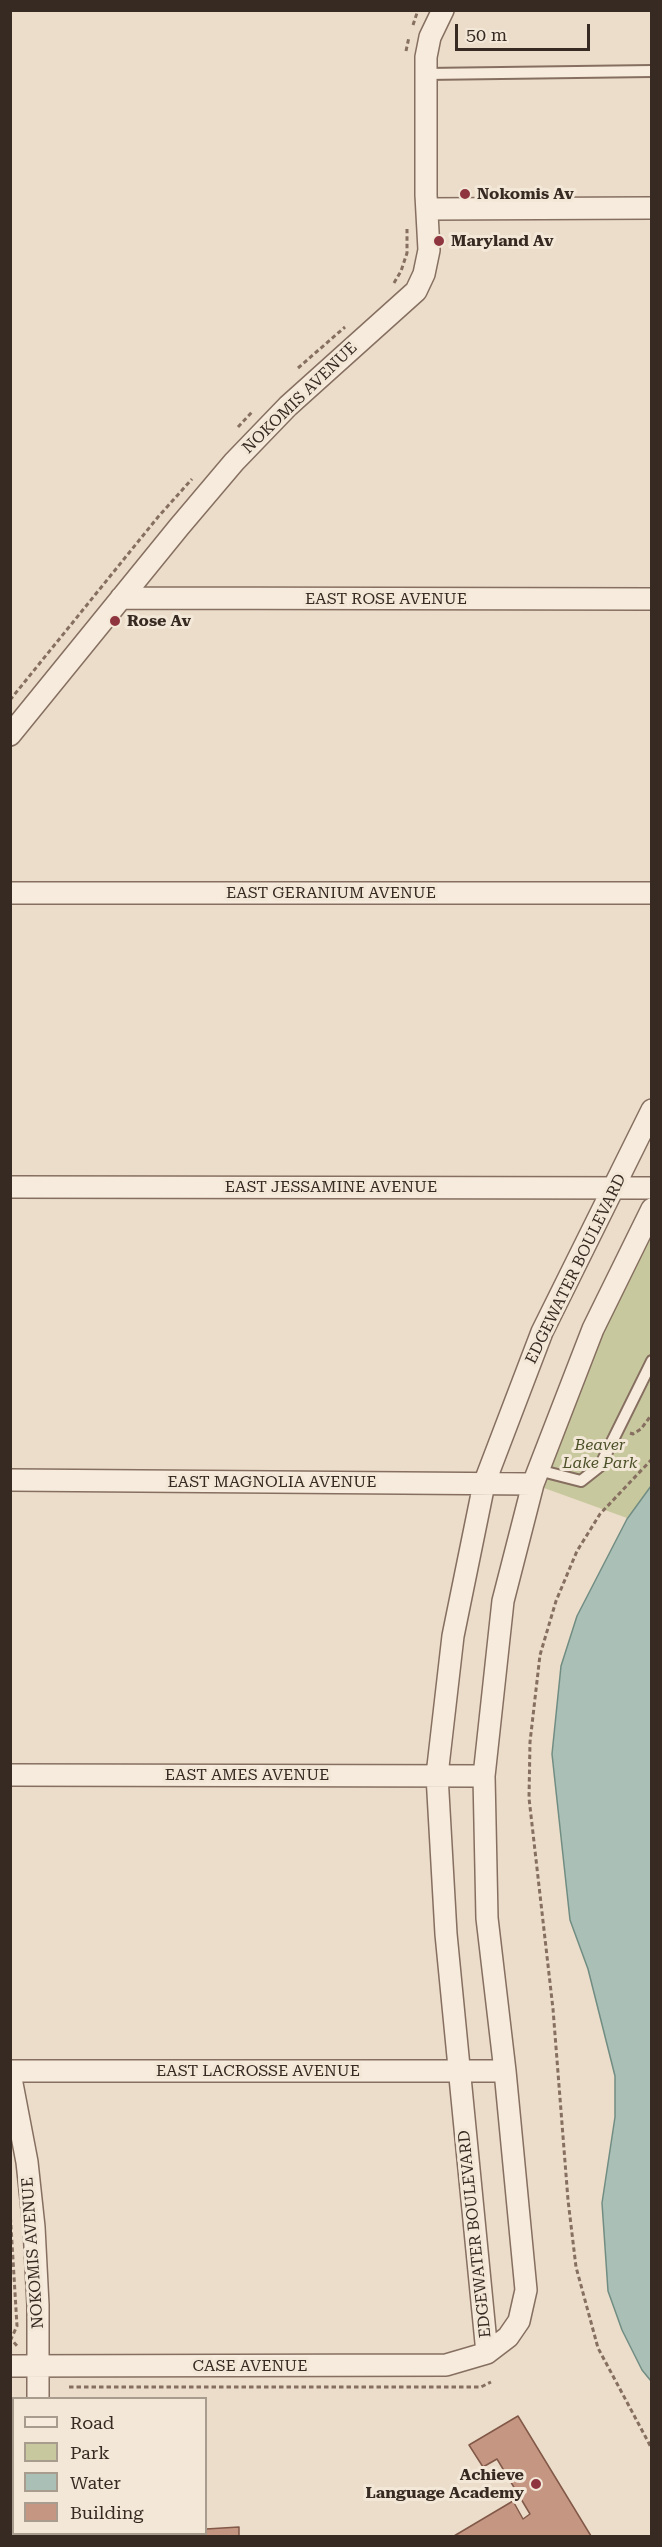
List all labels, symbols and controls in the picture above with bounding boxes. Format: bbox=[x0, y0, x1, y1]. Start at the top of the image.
scale bar bbox=[458, 12, 593, 50]
text: 50 m bbox=[466, 24, 507, 45]
place label: Nokomis Av bbox=[477, 184, 574, 204]
marker: Nokomis Av bbox=[458, 187, 472, 201]
place label: Maryland Av bbox=[451, 231, 554, 251]
marker: Maryland Av bbox=[432, 234, 446, 248]
street label: NOKOMIS AVENUE bbox=[239, 338, 361, 458]
street label: EAST ROSE AVENUE bbox=[305, 589, 467, 609]
place label: Rose Av bbox=[127, 611, 191, 631]
marker: Rose Av bbox=[108, 614, 122, 628]
street label: EAST GERANIUM AVENUE bbox=[226, 883, 436, 903]
street label: EDGEWATER BOULEVARD bbox=[522, 1171, 630, 1367]
street label: EAST JESSAMINE AVENUE bbox=[225, 1177, 437, 1197]
park label: Beaver Lake Park bbox=[563, 1435, 637, 1473]
street label: EAST MAGNOLIA AVENUE bbox=[168, 1472, 376, 1492]
street label: EAST AMES AVENUE bbox=[165, 1765, 329, 1785]
street label: EAST LACROSSE AVENUE bbox=[156, 2061, 360, 2081]
street label: EDGEWATER BOULEVARD bbox=[455, 2129, 495, 2339]
street label: NOKOMIS AVENUE bbox=[18, 2176, 48, 2330]
street label: CASE AVENUE bbox=[193, 2356, 307, 2376]
legend bbox=[12, 2397, 207, 2535]
text: Road bbox=[70, 2412, 114, 2433]
text: Park bbox=[70, 2442, 110, 2463]
place label: Achieve Language Academy bbox=[366, 2465, 524, 2503]
text: Water bbox=[70, 2472, 121, 2493]
marker: Achieve Language Academy bbox=[529, 2477, 543, 2491]
text: Building bbox=[70, 2502, 144, 2523]

